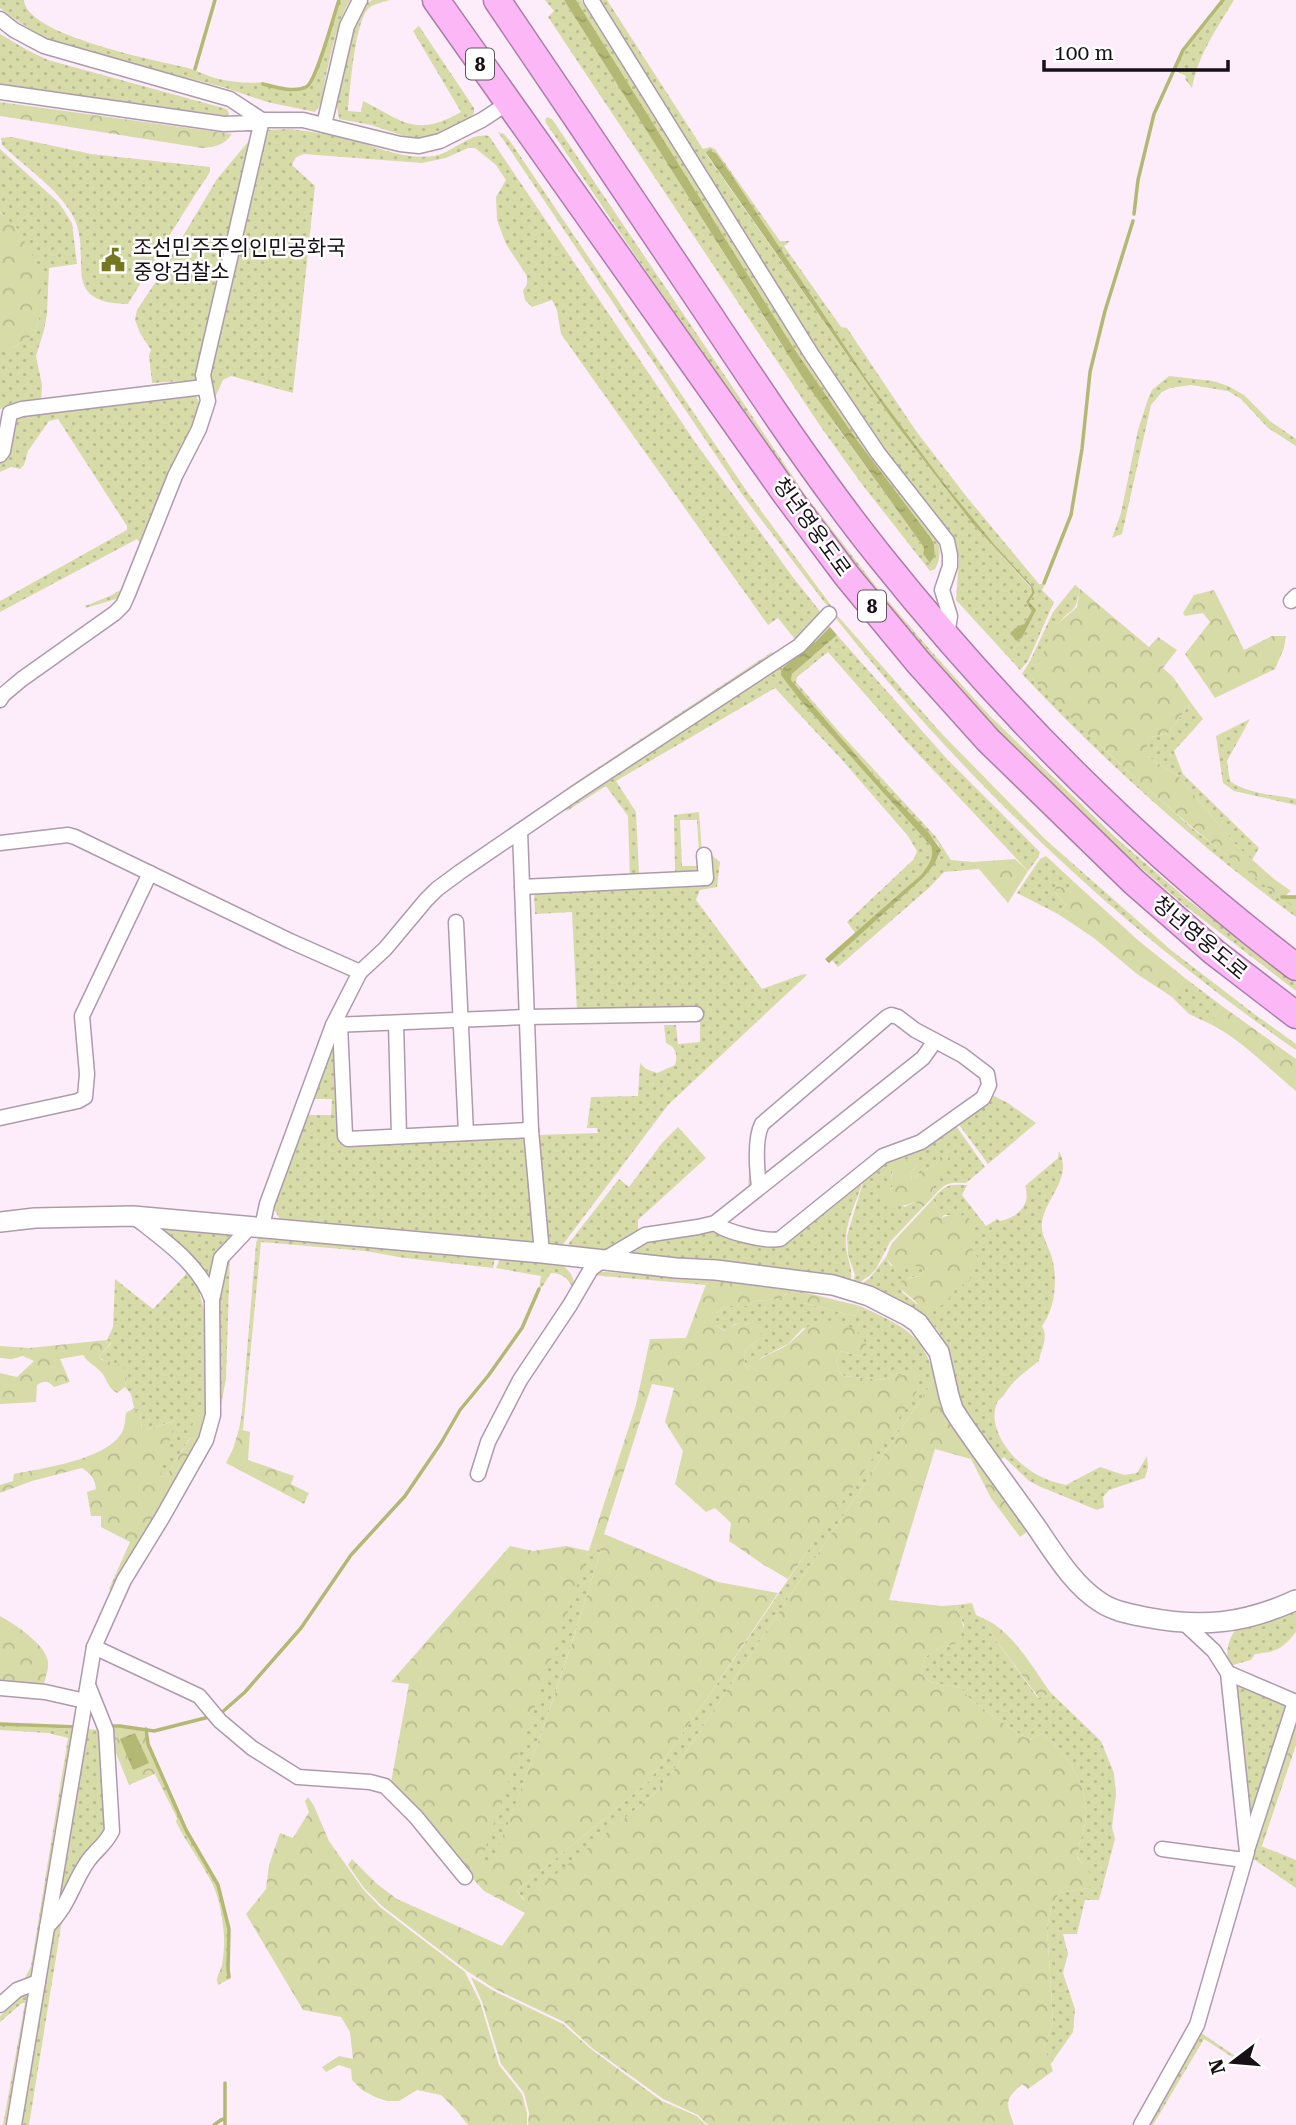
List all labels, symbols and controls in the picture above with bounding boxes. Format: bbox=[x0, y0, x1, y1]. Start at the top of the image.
scale bar bbox=[1044, 28, 1228, 72]
text: 100 m bbox=[1054, 41, 1114, 65]
road number: 8 bbox=[466, 48, 494, 80]
place label: 조선민주주의인민공화국 중앙검찰소 bbox=[133, 236, 346, 284]
public building icon: 조선민주주의인민공화국 중앙검찰소 bbox=[99, 246, 127, 274]
street label: 청년영웅도로 bbox=[768, 473, 856, 581]
road number: 8 bbox=[858, 590, 886, 622]
street label: 청년영웅도로 bbox=[1148, 892, 1252, 984]
north arrow bbox=[1198, 2027, 1268, 2097]
text: N bbox=[1204, 2056, 1230, 2077]

